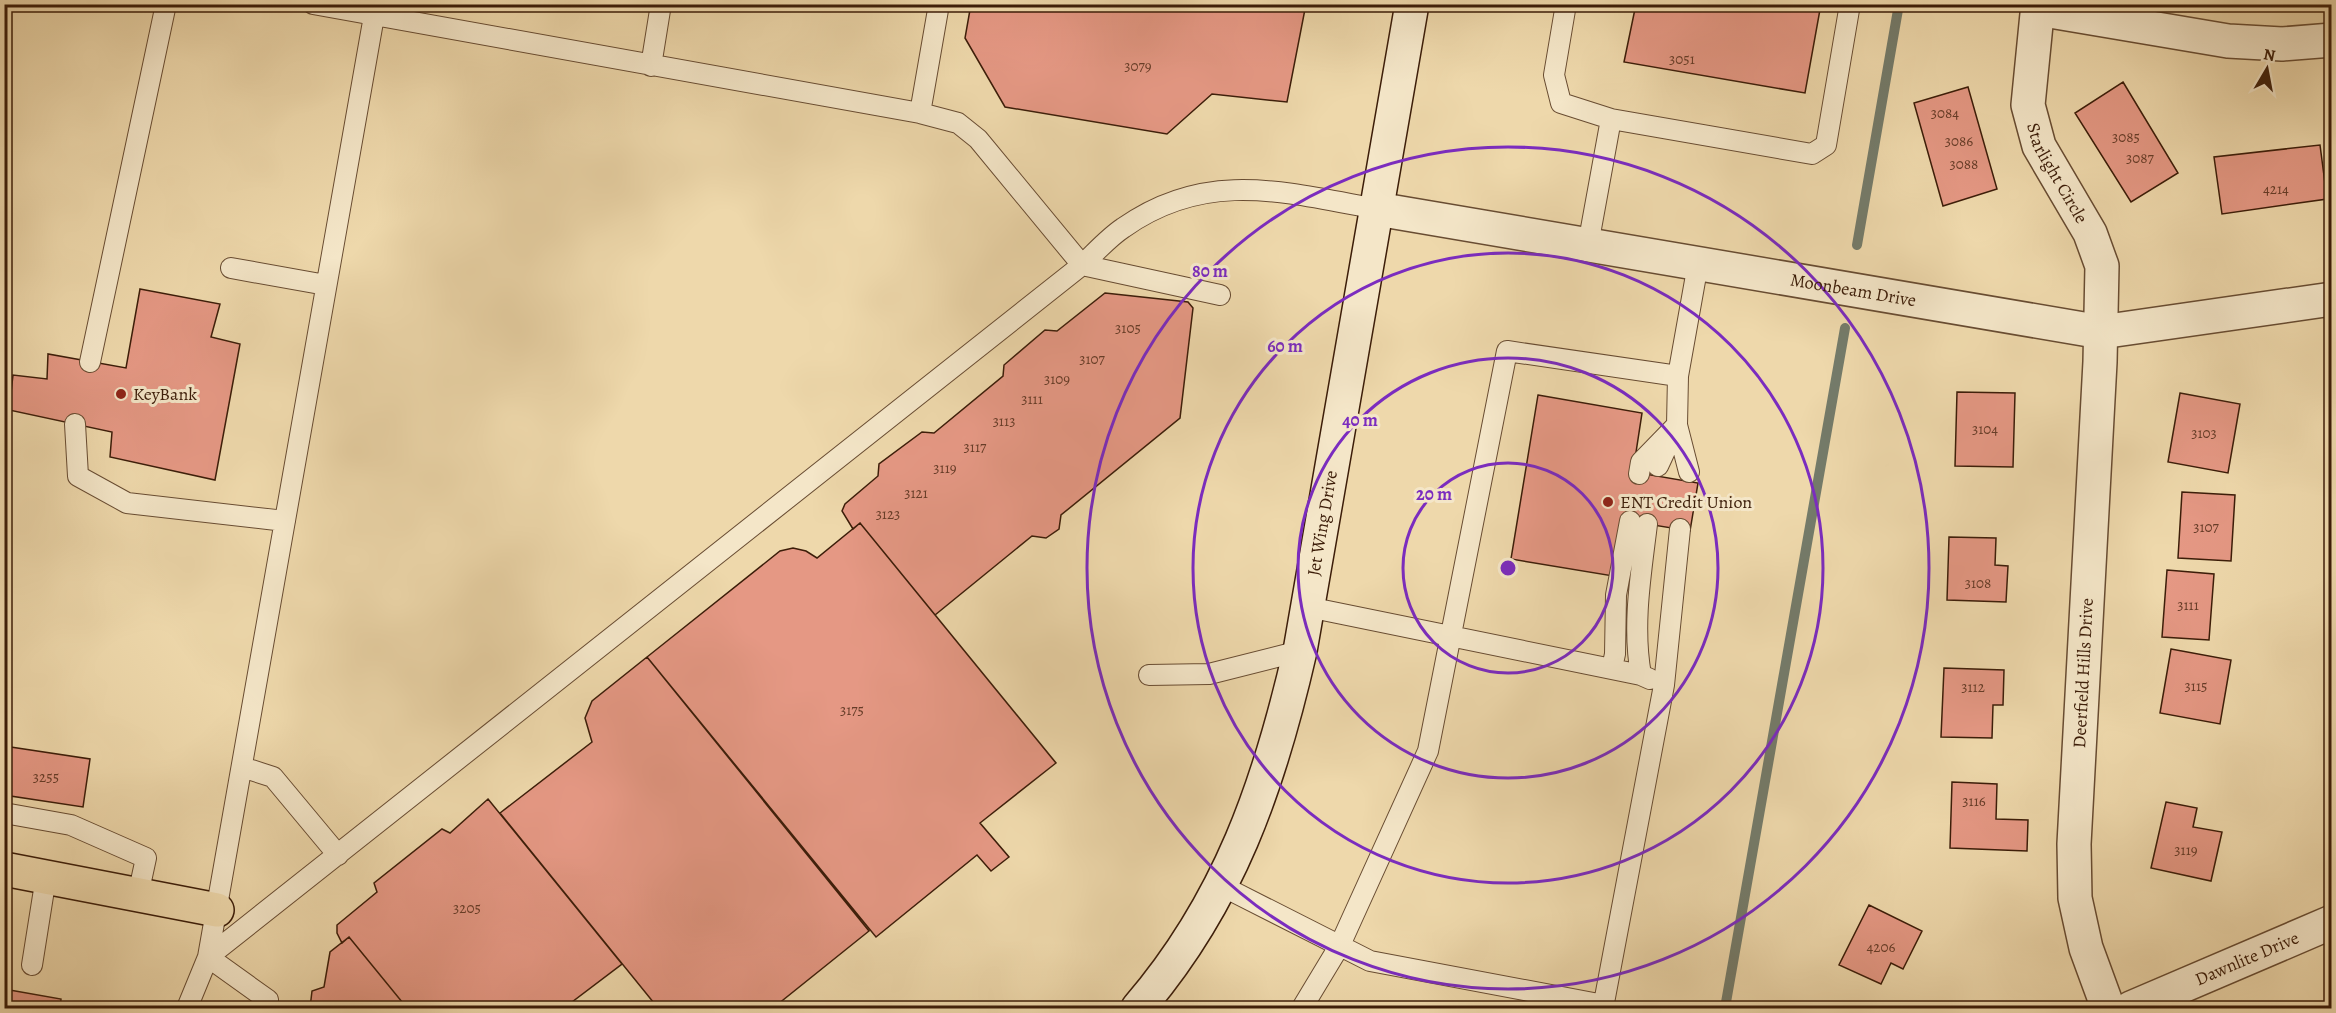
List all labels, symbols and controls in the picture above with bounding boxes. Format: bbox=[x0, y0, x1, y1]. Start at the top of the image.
north arrow bbox=[2237, 39, 2297, 99]
text: N bbox=[2262, 43, 2277, 67]
house number: 3051 bbox=[1669, 49, 1695, 69]
house number: 3079 bbox=[1124, 56, 1152, 76]
house number: 3084 bbox=[1931, 103, 1959, 123]
street label: Starlight Circle bbox=[2021, 120, 2094, 228]
house number: 3085 bbox=[2112, 127, 2140, 147]
house number: 3086 bbox=[1945, 131, 1973, 151]
house number: 3087 bbox=[2126, 148, 2155, 168]
house number: 3088 bbox=[1950, 154, 1978, 174]
house number: 4214 bbox=[2263, 179, 2289, 199]
text: 80 m bbox=[1192, 259, 1228, 283]
street label: Moonbeam Drive bbox=[1788, 267, 1918, 312]
house number: 3105 bbox=[1115, 318, 1141, 338]
text: 60 m bbox=[1267, 334, 1303, 358]
house number: 3107 bbox=[1079, 349, 1106, 369]
house number: 3109 bbox=[1044, 369, 1070, 389]
place label: KeyBank bbox=[133, 382, 197, 406]
marker: KeyBank bbox=[114, 387, 128, 401]
house number: 3111 bbox=[1021, 389, 1043, 409]
text: 40 m bbox=[1342, 408, 1378, 432]
house number: 3113 bbox=[993, 411, 1015, 431]
house number: 3104 bbox=[1972, 419, 1998, 439]
house number: 3103 bbox=[2191, 423, 2217, 443]
house number: 3117 bbox=[964, 437, 987, 457]
house number: 3119 bbox=[933, 458, 957, 478]
street label: Jet Wing Drive bbox=[1301, 468, 1343, 578]
text: 20 m bbox=[1416, 482, 1452, 506]
house number: 3121 bbox=[904, 483, 928, 503]
place label: ENT Credit Union bbox=[1620, 490, 1752, 514]
marker: ENT Credit Union bbox=[1601, 495, 1615, 509]
house number: 3123 bbox=[876, 504, 900, 524]
house number: 3107 bbox=[2193, 517, 2220, 537]
centre of rings bbox=[1498, 558, 1518, 578]
house number: 3108 bbox=[1965, 573, 1991, 593]
house number: 3111 bbox=[2177, 595, 2199, 615]
street label: Deerfield Hills Drive bbox=[2067, 597, 2099, 749]
house number: 3115 bbox=[2185, 676, 2207, 696]
house number: 3112 bbox=[1961, 677, 1985, 697]
house number: 3175 bbox=[840, 700, 864, 720]
house number: 3255 bbox=[33, 767, 59, 787]
house number: 3116 bbox=[1962, 791, 1986, 811]
house number: 3119 bbox=[2174, 840, 2198, 860]
house number: 3205 bbox=[453, 898, 481, 918]
street label: Dawnlite Drive bbox=[2191, 926, 2303, 991]
house number: 4206 bbox=[1867, 937, 1895, 957]

